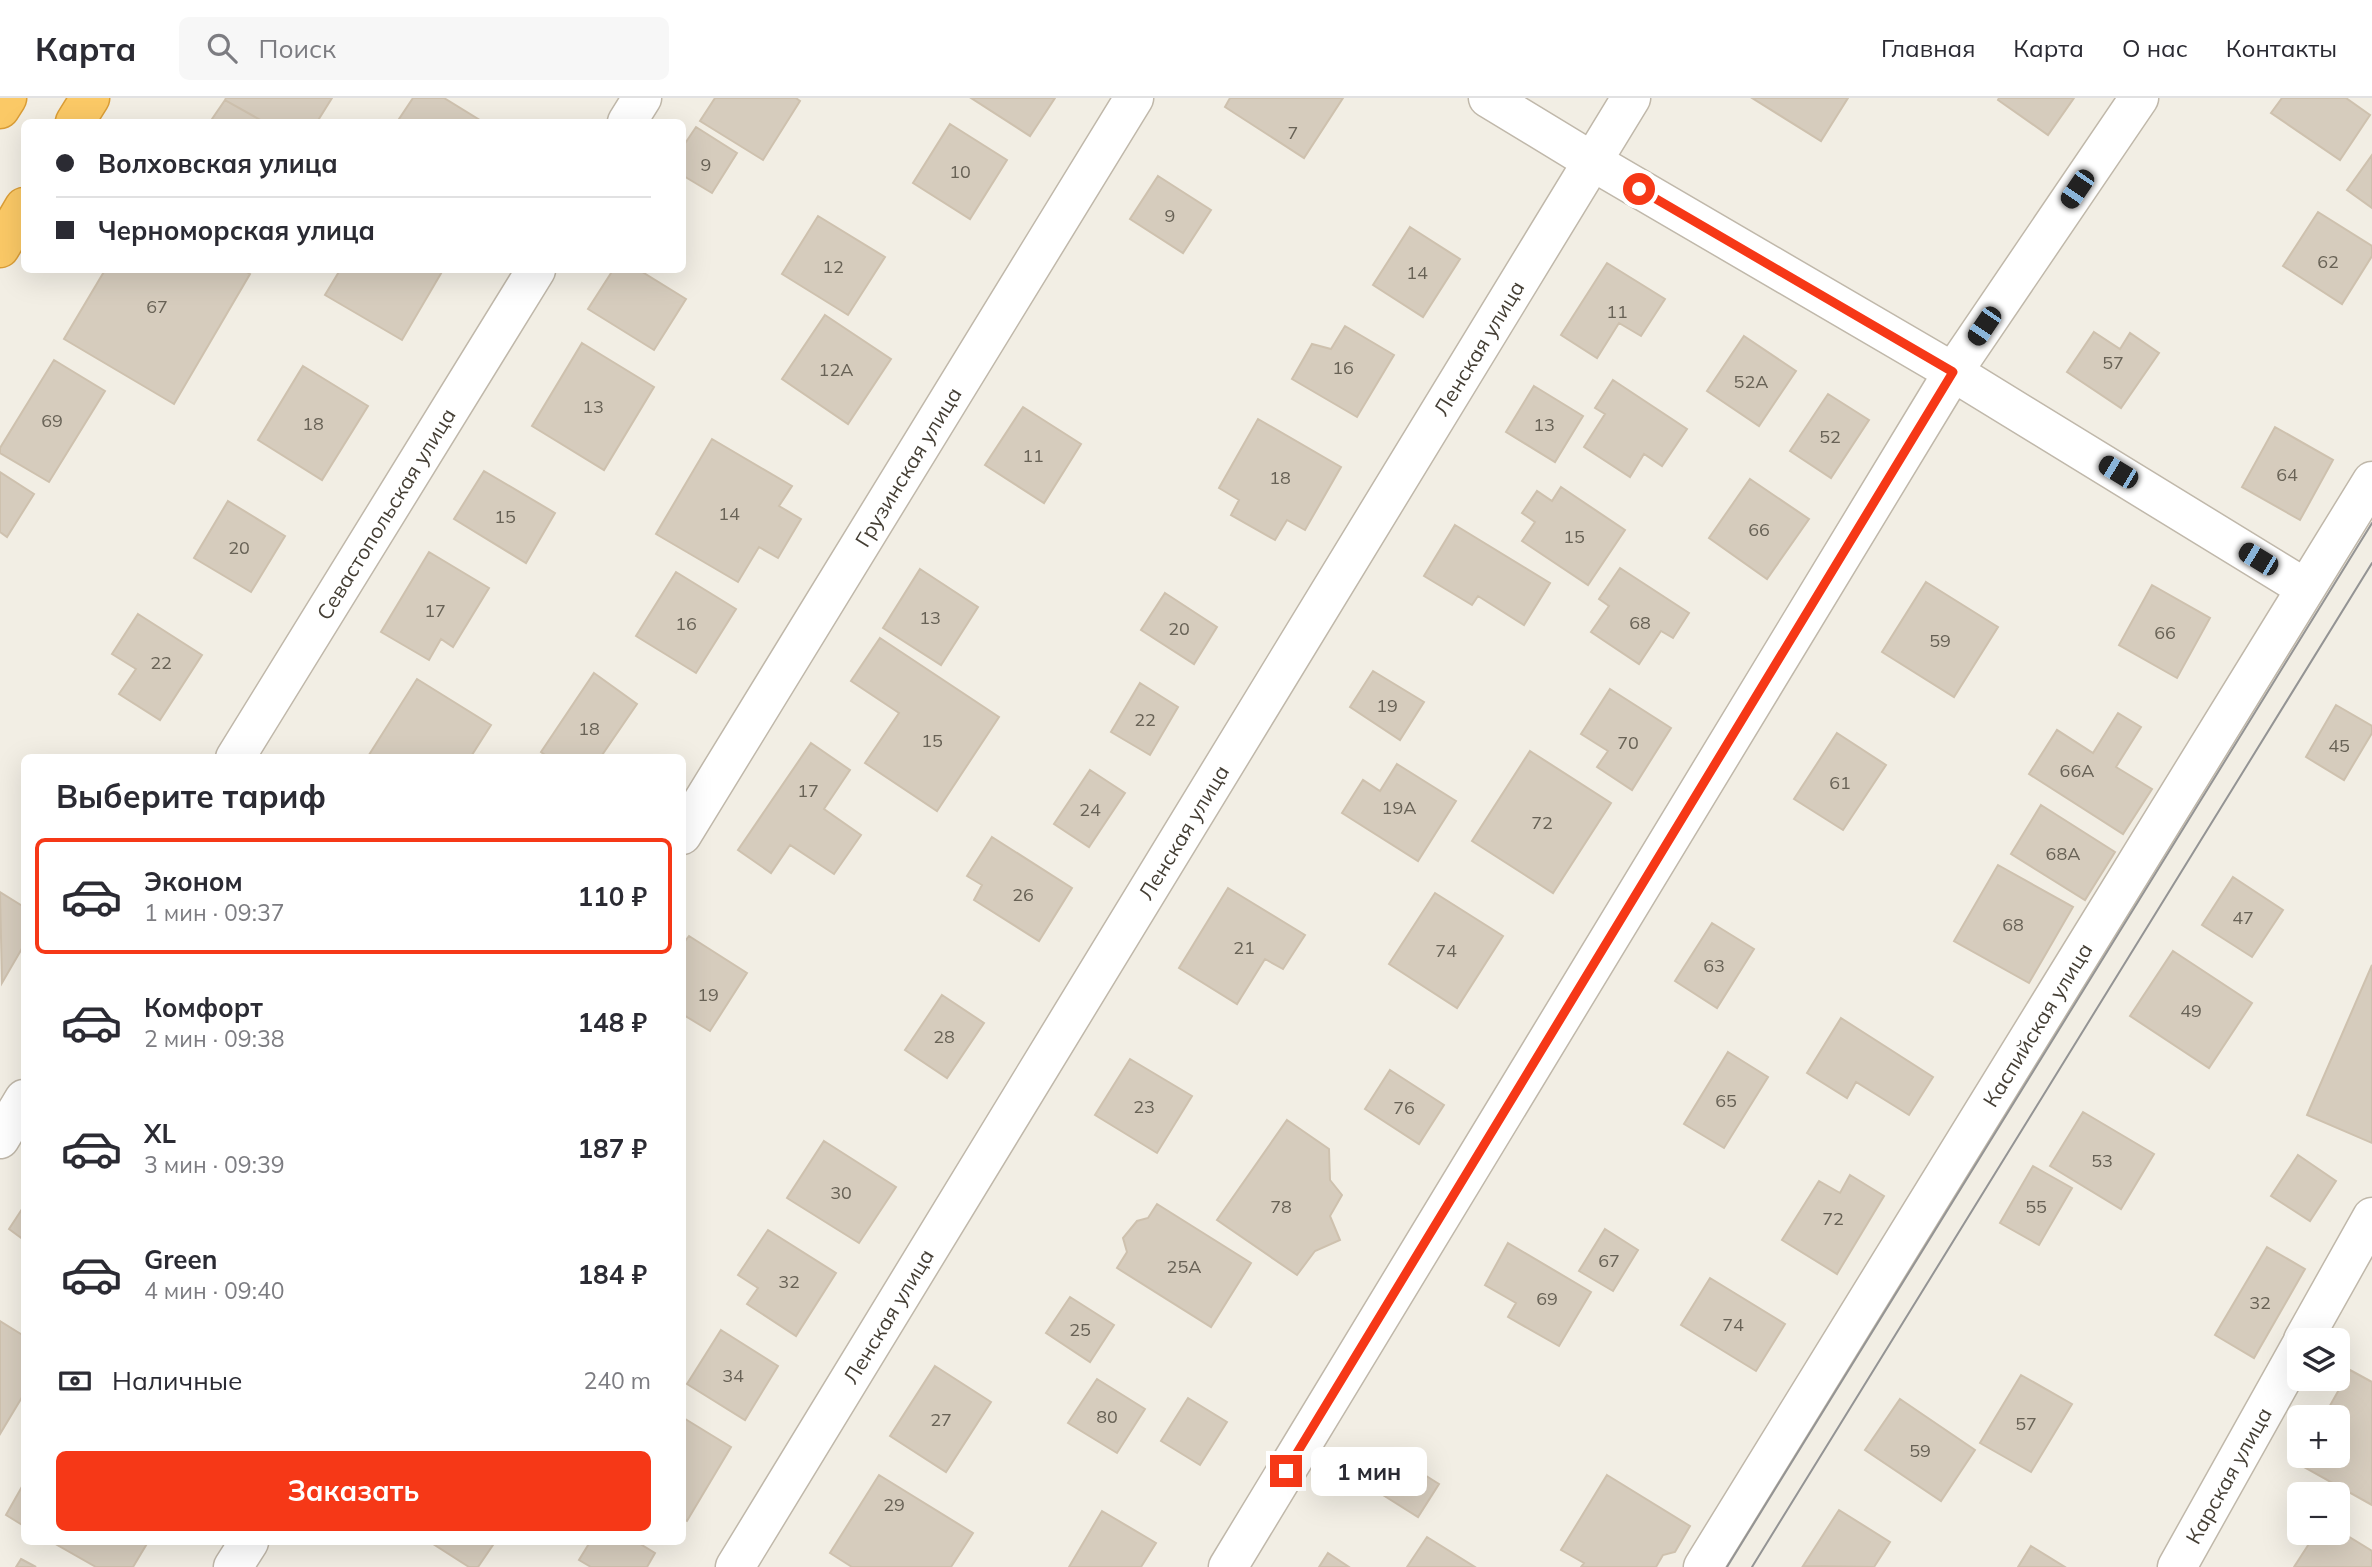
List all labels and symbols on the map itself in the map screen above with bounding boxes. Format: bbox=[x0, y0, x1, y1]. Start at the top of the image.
house number: 7 bbox=[1288, 121, 1298, 144]
house number: 9 bbox=[701, 153, 711, 176]
house number: 10 bbox=[949, 160, 971, 183]
car bbox=[2057, 166, 2098, 212]
route start bbox=[1623, 173, 1655, 205]
house number: 9 bbox=[1165, 204, 1175, 227]
house number: 62 bbox=[2317, 250, 2339, 273]
house number: 12 bbox=[822, 255, 844, 278]
house number: 14 bbox=[1406, 261, 1428, 284]
street label: Ленская улица bbox=[1428, 276, 1530, 420]
house number: 67 bbox=[146, 295, 168, 318]
house number: 11 bbox=[1606, 300, 1628, 323]
car bbox=[1964, 303, 2005, 349]
house number: 57 bbox=[2102, 351, 2124, 374]
house number: 16 bbox=[1332, 356, 1354, 379]
house number: 12А bbox=[819, 358, 853, 381]
house number: 52А bbox=[1734, 370, 1768, 393]
street label: Грузинская улица bbox=[849, 382, 967, 551]
house number: 13 bbox=[582, 395, 604, 418]
street label: Севастопольская улица bbox=[311, 403, 461, 624]
house number: 69 bbox=[41, 409, 63, 432]
house number: 18 bbox=[302, 412, 324, 435]
house number: 13 bbox=[1533, 413, 1555, 436]
house number: 52 bbox=[1819, 425, 1841, 448]
house number: 11 bbox=[1022, 444, 1044, 467]
car bbox=[2095, 452, 2142, 492]
house number: 64 bbox=[2276, 463, 2298, 486]
house number: 18 bbox=[1269, 466, 1291, 489]
house number: 14 bbox=[718, 502, 740, 525]
house number: 15 bbox=[494, 505, 516, 528]
house number: 66 bbox=[1748, 518, 1770, 541]
house number: 15 bbox=[1563, 525, 1585, 548]
house number: 20 bbox=[228, 536, 250, 559]
car bbox=[2235, 539, 2282, 579]
house number: 17 bbox=[424, 599, 446, 622]
house number: 13 bbox=[919, 606, 941, 629]
house number: 68 bbox=[1629, 611, 1651, 634]
house number: 16 bbox=[675, 612, 697, 635]
house number: 20 bbox=[1168, 617, 1190, 640]
house number: 66 bbox=[2154, 621, 2176, 644]
house number: 59 bbox=[1929, 629, 1951, 652]
house number: 22 bbox=[150, 651, 172, 674]
house number: 19 bbox=[1376, 694, 1398, 717]
house number: 22 bbox=[1134, 708, 1156, 731]
house number: 18 bbox=[578, 717, 600, 740]
house number: 15 bbox=[921, 729, 943, 752]
house number: 70 bbox=[1617, 731, 1639, 754]
house number: 45 bbox=[2328, 734, 2350, 757]
house number: 66А bbox=[2060, 759, 2094, 782]
street label: Ленская улица bbox=[1132, 760, 1234, 904]
house number: 61 bbox=[1829, 771, 1851, 794]
house number: 17 bbox=[797, 779, 819, 802]
house number: 19А bbox=[1382, 796, 1416, 819]
house number: 24 bbox=[1079, 798, 1101, 821]
house number: 72 bbox=[1531, 811, 1553, 834]
house number: 68А bbox=[2046, 842, 2080, 865]
house number: 26 bbox=[1012, 883, 1034, 906]
house number: 47 bbox=[2232, 906, 2254, 929]
house number: 68 bbox=[2002, 913, 2024, 936]
house number: 21 bbox=[1233, 936, 1255, 959]
street label: Каспийская улица bbox=[1977, 938, 2097, 1111]
house number: 74 bbox=[1435, 939, 1457, 962]
house number: 63 bbox=[1703, 954, 1725, 977]
house number: 19 bbox=[697, 983, 719, 1006]
house number: 49 bbox=[2180, 999, 2202, 1022]
house number: 28 bbox=[933, 1025, 955, 1048]
house number: 65 bbox=[1715, 1089, 1737, 1112]
house number: 23 bbox=[1133, 1095, 1155, 1118]
house number: 76 bbox=[1393, 1096, 1415, 1119]
house number: 53 bbox=[2091, 1149, 2113, 1172]
house number: 30 bbox=[830, 1181, 852, 1204]
house number: 78 bbox=[1270, 1195, 1292, 1218]
house number: 55 bbox=[2025, 1195, 2047, 1218]
house number: 72 bbox=[1822, 1207, 1844, 1230]
street label: Ленская улица bbox=[837, 1244, 939, 1388]
house number: 67 bbox=[1598, 1249, 1620, 1272]
house number: 25А bbox=[1167, 1255, 1201, 1278]
house number: 32 bbox=[778, 1270, 800, 1293]
house number: 69 bbox=[1536, 1287, 1558, 1310]
house number: 32 bbox=[2249, 1291, 2271, 1314]
house number: 74 bbox=[1722, 1313, 1744, 1336]
house number: 25 bbox=[1069, 1318, 1091, 1341]
house number: 34 bbox=[722, 1364, 744, 1387]
street label: Карская улица bbox=[2180, 1402, 2277, 1548]
house number: 80 bbox=[1096, 1405, 1118, 1428]
house number: 27 bbox=[930, 1408, 952, 1431]
house number: 57 bbox=[2015, 1412, 2037, 1435]
house number: 59 bbox=[1909, 1439, 1931, 1462]
callout: 1 мин bbox=[1310, 1446, 1426, 1496]
route end bbox=[1270, 1455, 1302, 1487]
house number: 29 bbox=[883, 1493, 905, 1516]

